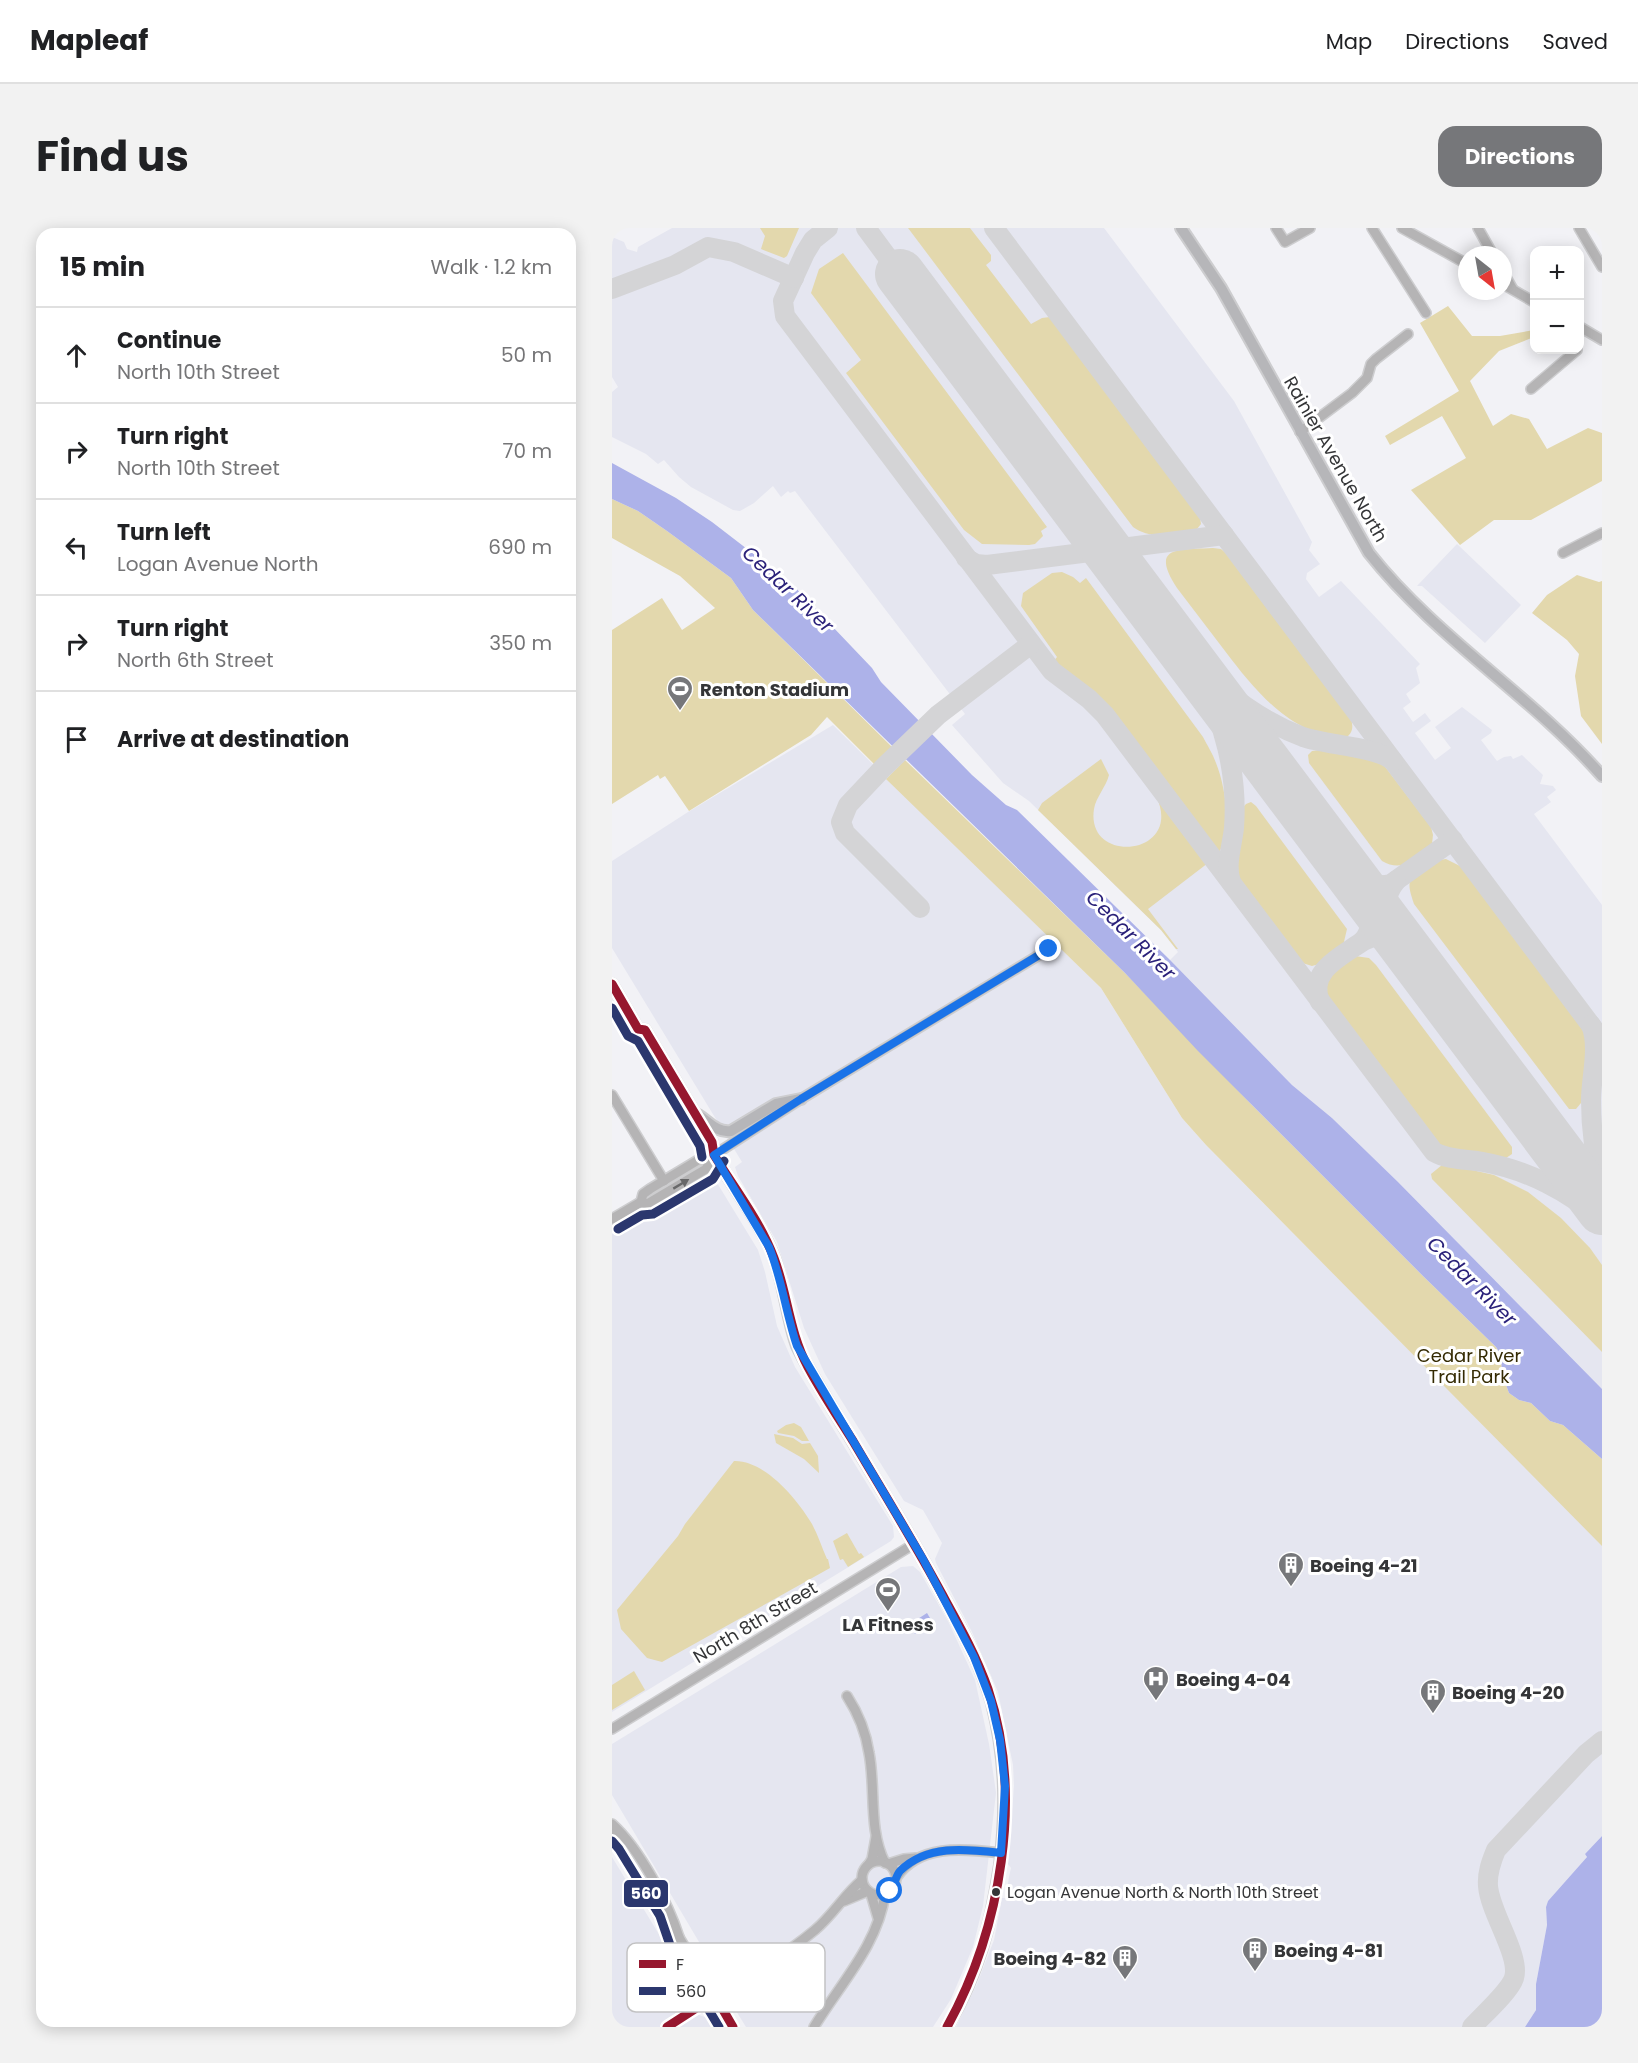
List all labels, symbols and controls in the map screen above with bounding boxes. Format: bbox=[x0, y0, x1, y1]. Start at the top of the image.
text: Mapleaf bbox=[30, 21, 148, 60]
text: Map bbox=[1326, 27, 1372, 56]
text: Directions bbox=[1405, 27, 1509, 56]
text: Saved bbox=[1542, 27, 1608, 56]
button: Directions bbox=[1438, 126, 1602, 187]
text: Find us bbox=[36, 127, 189, 186]
north arrow bbox=[1458, 246, 1512, 300]
map controls bbox=[1530, 246, 1584, 354]
button: + bbox=[1530, 246, 1584, 300]
text: 15 min bbox=[60, 249, 145, 285]
text: Walk · 1.2 km bbox=[430, 253, 552, 281]
button: − bbox=[1530, 300, 1584, 354]
text: Continue bbox=[117, 325, 221, 356]
icon: ahead bbox=[60, 339, 93, 372]
text: 50 m bbox=[501, 341, 552, 369]
text: North 10th Street bbox=[117, 358, 280, 386]
street label: Rainier Avenue North bbox=[1278, 372, 1394, 546]
text: Turn right bbox=[117, 421, 228, 452]
icon: right bbox=[60, 435, 93, 468]
text: 70 m bbox=[503, 437, 552, 465]
text: North 10th Street bbox=[117, 454, 280, 482]
text: Turn left bbox=[117, 517, 211, 548]
icon: left bbox=[60, 531, 93, 564]
text: 690 m bbox=[488, 533, 552, 561]
water label: Cedar River bbox=[736, 539, 841, 639]
text: Logan Avenue North bbox=[117, 550, 318, 578]
text: Turn right bbox=[117, 613, 228, 644]
icon: right bbox=[60, 627, 93, 660]
text: 350 m bbox=[489, 629, 552, 657]
text: North 6th Street bbox=[117, 646, 273, 674]
sports icon: Renton Stadium bbox=[665, 674, 695, 712]
place label: Renton Stadium bbox=[700, 677, 849, 702]
icon: arrive bbox=[60, 723, 93, 756]
text: Arrive at destination bbox=[117, 724, 349, 755]
water label: Cedar River bbox=[1080, 884, 1182, 986]
route end bbox=[1035, 935, 1061, 961]
one-way arrow bbox=[673, 1179, 689, 1190]
water label: Cedar River bbox=[1421, 1230, 1523, 1332]
park label: Cedar River Trail Park bbox=[1417, 1343, 1521, 1389]
building icon: Boeing 4-21 bbox=[1276, 1550, 1306, 1588]
place label: Boeing 4-21 bbox=[1310, 1553, 1418, 1578]
street label: North 8th Street bbox=[688, 1575, 822, 1669]
sports icon: LA Fitness bbox=[873, 1575, 903, 1613]
place label: LA Fitness bbox=[842, 1612, 934, 1637]
hospital icon: Boeing 4-04 bbox=[1141, 1664, 1171, 1702]
place label: Boeing 4-04 bbox=[1176, 1667, 1290, 1692]
building icon: Boeing 4-20 bbox=[1418, 1677, 1448, 1715]
place label: Boeing 4-20 bbox=[1452, 1680, 1565, 1705]
route start bbox=[876, 1877, 902, 1903]
line badge: 560 bbox=[623, 1879, 669, 1908]
place label: Logan Avenue North & North 10th Street bbox=[1007, 1881, 1319, 1904]
text: 560 bbox=[630, 1882, 662, 1905]
marker: Logan Avenue North & North 10th Street bbox=[990, 1886, 1002, 1898]
building icon: Boeing 4-81 bbox=[1240, 1935, 1270, 1973]
place label: Boeing 4-81 bbox=[1274, 1938, 1383, 1963]
legend bbox=[627, 1943, 825, 2012]
building icon: Boeing 4-82 bbox=[1110, 1943, 1140, 1981]
place label: Boeing 4-82 bbox=[994, 1946, 1106, 1971]
text: F bbox=[676, 1953, 684, 1976]
text: 560 bbox=[676, 1980, 706, 2003]

